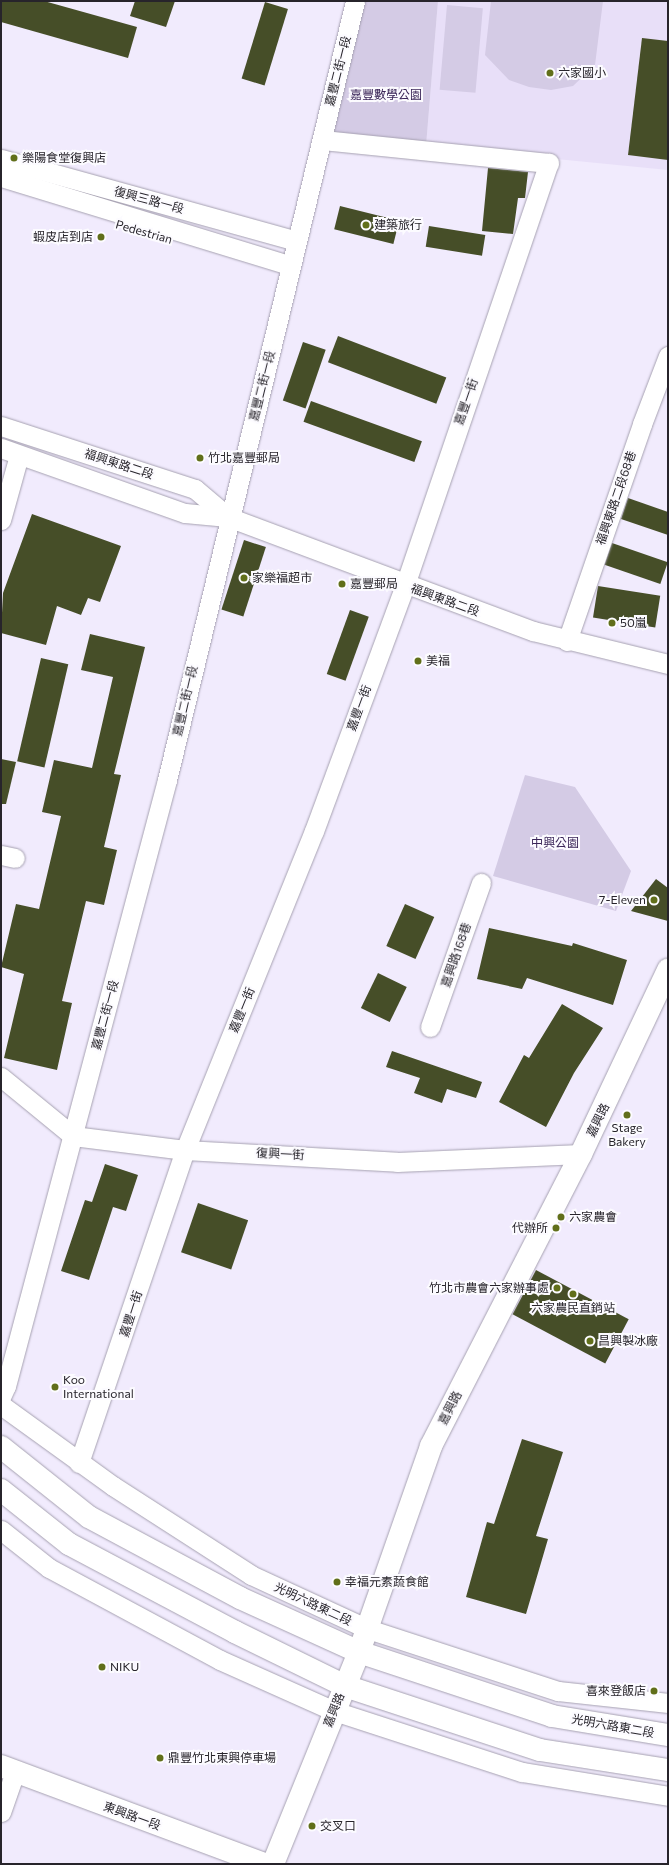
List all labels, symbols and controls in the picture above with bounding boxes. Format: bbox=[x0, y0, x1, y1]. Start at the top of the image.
street label: 嘉豐二街一段 bbox=[322, 34, 354, 108]
place label: 六家國小 bbox=[558, 66, 606, 80]
marker: 六家國小 bbox=[545, 68, 555, 78]
park label: 嘉豐數學公園 bbox=[350, 88, 422, 102]
place label: 樂陽食堂復興店 bbox=[22, 151, 106, 165]
marker: 樂陽食堂復興店 bbox=[9, 153, 19, 163]
street label: 復興三路一段 bbox=[112, 184, 186, 216]
street label: Pedestrian bbox=[114, 217, 174, 247]
place label: 建築旅行 bbox=[374, 218, 422, 232]
marker: 建築旅行 bbox=[361, 220, 371, 230]
place label: 蝦皮店到店 bbox=[33, 230, 93, 244]
marker: 蝦皮店到店 bbox=[96, 232, 106, 242]
street label: 嘉豐二街一段 bbox=[246, 349, 278, 423]
street label: 嘉豐一街 bbox=[451, 377, 481, 427]
street label: 福興東路二段 bbox=[83, 446, 155, 482]
street label: 福興東路二段68巷 bbox=[593, 449, 639, 547]
place label: 竹北嘉豐郵局 bbox=[208, 451, 280, 465]
marker: 竹北嘉豐郵局 bbox=[195, 453, 205, 463]
place label: 家樂福超市 bbox=[252, 571, 312, 585]
marker: 家樂福超市 bbox=[239, 573, 249, 583]
place label: 嘉豐郵局 bbox=[350, 577, 398, 591]
marker: 嘉豐郵局 bbox=[337, 579, 347, 589]
street label: 福興東路二段 bbox=[409, 581, 481, 619]
place label: 50嵐 bbox=[620, 616, 647, 630]
marker: 50嵐 bbox=[607, 618, 617, 628]
place label: 美福 bbox=[426, 654, 450, 668]
marker: 美福 bbox=[413, 656, 423, 666]
street label: 嘉豐二街一段 bbox=[170, 664, 200, 738]
street label: 嘉豐一街 bbox=[344, 683, 374, 733]
park label: 中興公園 bbox=[531, 836, 579, 850]
place label: 7-Eleven bbox=[599, 893, 646, 907]
marker: 7-Eleven bbox=[649, 895, 659, 905]
street label: 嘉興路168巷 bbox=[438, 921, 474, 989]
street label: 嘉豐二街一段 bbox=[89, 978, 121, 1052]
street label: 嘉豐一街 bbox=[226, 985, 258, 1035]
street label: 嘉興路 bbox=[584, 1101, 612, 1139]
marker: Stage Bakery bbox=[622, 1110, 632, 1120]
place label: Stage Bakery bbox=[608, 1121, 646, 1149]
street label: 復興一街 bbox=[256, 1146, 304, 1162]
place label: 六家農會 bbox=[569, 1210, 617, 1224]
marker: 六家農會 bbox=[556, 1212, 566, 1222]
place label: 代辦所 bbox=[512, 1221, 548, 1235]
marker: 代辦所 bbox=[551, 1223, 561, 1233]
place label: 竹北市農會六家辦事處 bbox=[429, 1281, 549, 1295]
marker: 竹北市農會六家辦事處 bbox=[552, 1283, 562, 1293]
street label: 嘉豐一街 bbox=[117, 1289, 145, 1339]
marker: 六家農民直銷站 bbox=[568, 1289, 578, 1299]
place label: 六家農民直銷站 bbox=[531, 1301, 615, 1315]
place label: 昌興製冰廠 bbox=[598, 1334, 658, 1348]
marker: 昌興製冰廠 bbox=[585, 1336, 595, 1346]
place label: Koo International bbox=[63, 1373, 134, 1401]
marker: Koo International bbox=[50, 1382, 60, 1392]
street label: 嘉興路 bbox=[435, 1389, 465, 1427]
place label: 幸福元素蔬食館 bbox=[345, 1575, 429, 1589]
marker: 幸福元素蔬食館 bbox=[332, 1577, 342, 1587]
street label: 光明六路東二段 bbox=[272, 1580, 354, 1628]
place label: NIKU bbox=[110, 1660, 139, 1674]
marker: NIKU bbox=[97, 1662, 107, 1672]
place label: 喜來登飯店 bbox=[586, 1684, 646, 1698]
marker: 喜來登飯店 bbox=[649, 1686, 659, 1696]
street label: 嘉興路 bbox=[321, 1691, 347, 1729]
street label: 光明六路東二段 bbox=[570, 1712, 656, 1740]
place label: 鼎豐竹北東興停車場 bbox=[168, 1751, 276, 1765]
marker: 鼎豐竹北東興停車場 bbox=[155, 1753, 165, 1763]
street label: 東興路一段 bbox=[101, 1799, 163, 1833]
place label: 交叉口 bbox=[320, 1819, 356, 1833]
marker: 交叉口 bbox=[307, 1821, 317, 1831]

